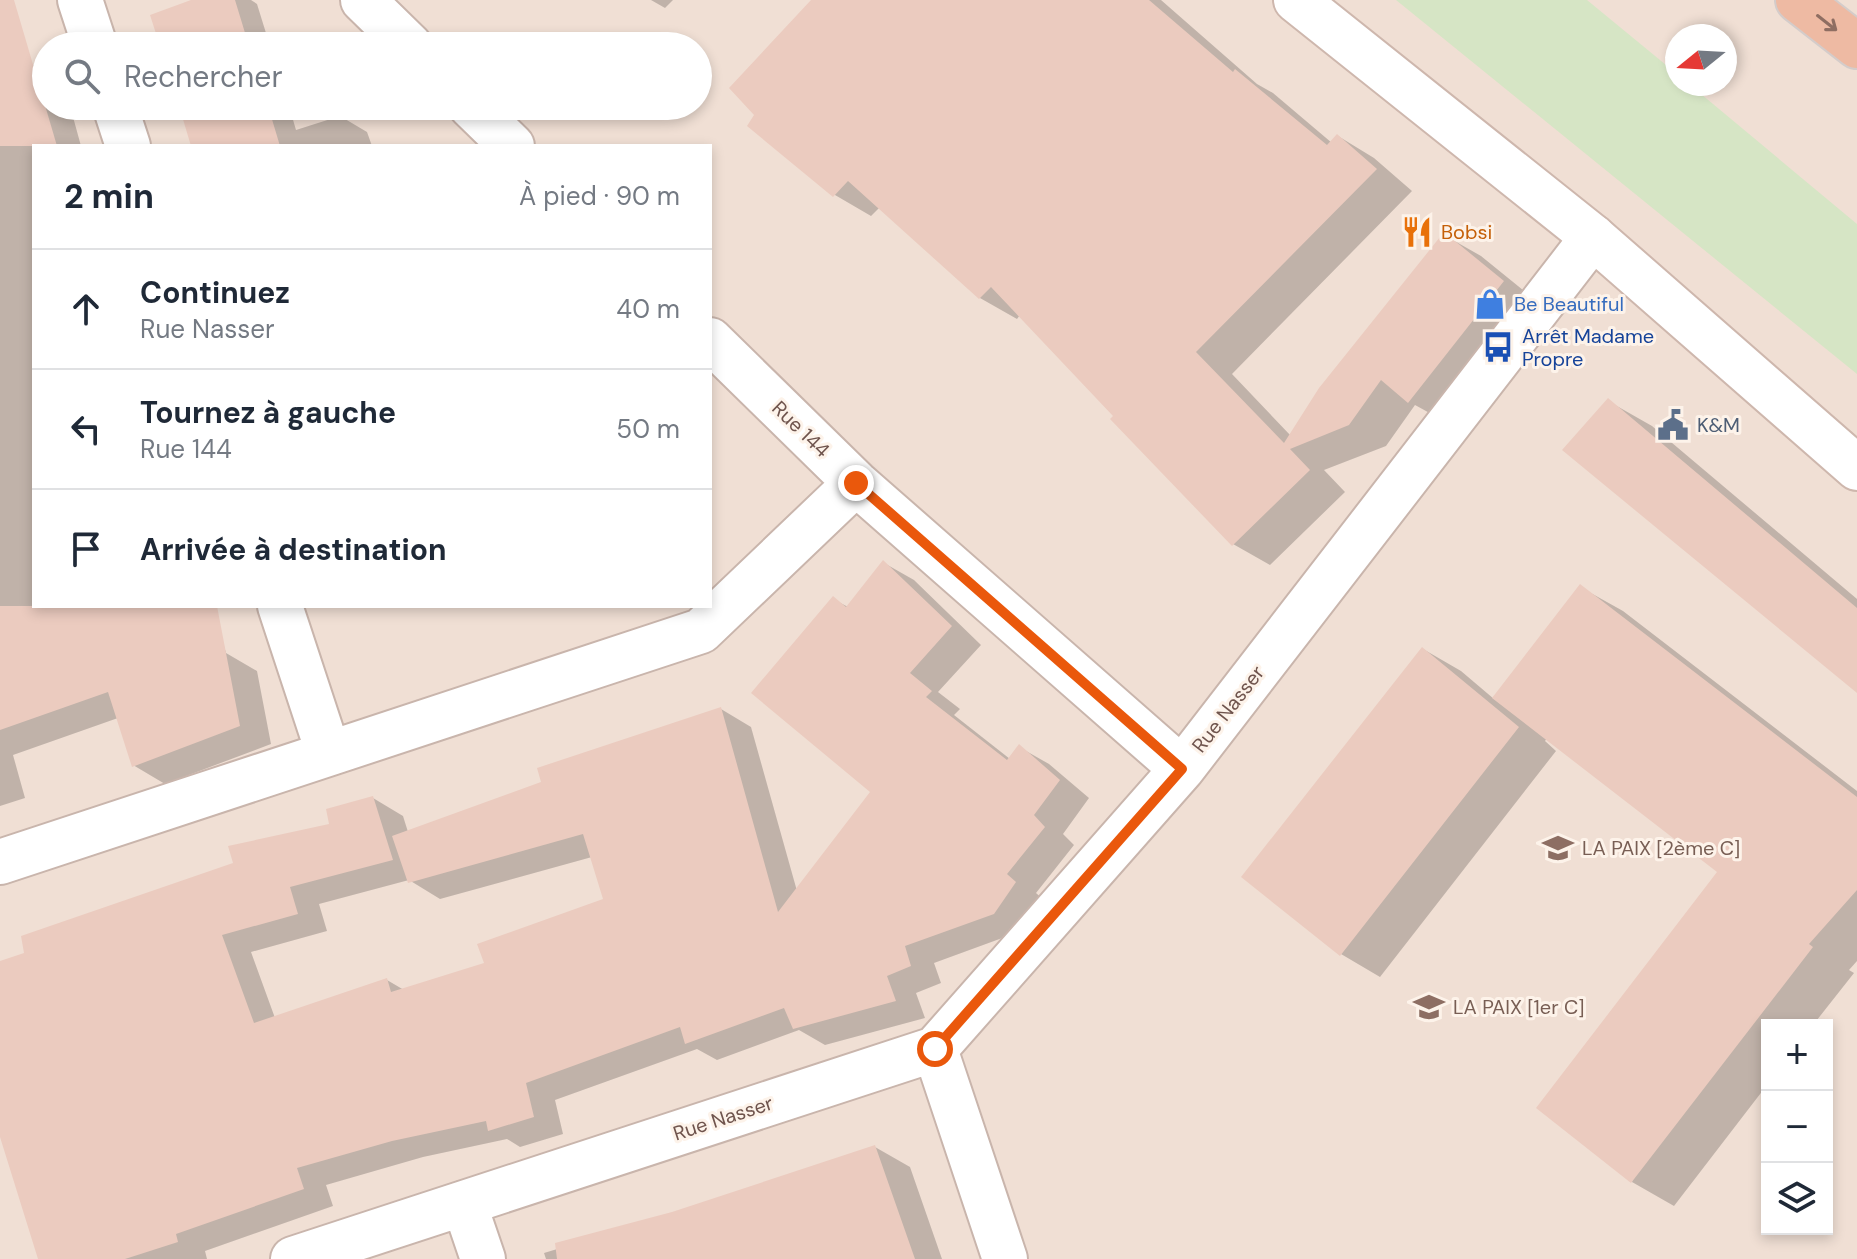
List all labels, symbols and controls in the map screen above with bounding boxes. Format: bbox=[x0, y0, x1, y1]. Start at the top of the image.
one-way arrow bbox=[1816, 14, 1837, 31]
north arrow bbox=[1665, 24, 1737, 96]
search box bbox=[32, 32, 712, 120]
icon: search bbox=[60, 54, 104, 98]
text: Rechercher bbox=[124, 57, 283, 96]
text: 2 min bbox=[64, 174, 154, 219]
text: À pied · 90 m bbox=[519, 179, 680, 213]
restaurant icon: Bobsi bbox=[1400, 215, 1434, 249]
place label: Bobsi bbox=[1441, 219, 1492, 245]
text: Continuez bbox=[140, 273, 290, 312]
icon: ahead bbox=[64, 287, 108, 331]
shop icon: Be Beautiful bbox=[1473, 287, 1507, 321]
place label: Be Beautiful bbox=[1514, 291, 1624, 317]
text: 40 m bbox=[616, 292, 680, 326]
text: Rue Nasser bbox=[140, 312, 275, 346]
place label: Arrêt Madame Propre bbox=[1522, 323, 1654, 372]
bus stop icon: Arrêt Madame Propre bbox=[1481, 330, 1515, 364]
text: Tournez à gauche bbox=[140, 393, 396, 432]
street label: Rue 144 bbox=[767, 395, 835, 463]
icon: left bbox=[64, 407, 108, 451]
public building icon: K&M bbox=[1656, 408, 1690, 442]
text: 50 m bbox=[616, 412, 680, 446]
place label: K&M bbox=[1697, 412, 1740, 438]
text: Rue 144 bbox=[140, 432, 232, 466]
route end bbox=[838, 465, 874, 501]
icon: arrive bbox=[64, 527, 108, 571]
text: Arrivée à destination bbox=[140, 530, 446, 569]
street label: Rue Nasser bbox=[1186, 660, 1270, 758]
school or university icon: LA PAIX [2ème C] bbox=[1541, 831, 1575, 865]
place label: LA PAIX [2ème C] bbox=[1582, 835, 1740, 861]
school or university icon: LA PAIX [1er C] bbox=[1412, 990, 1446, 1024]
place label: LA PAIX [1er C] bbox=[1453, 994, 1585, 1020]
map controls bbox=[1761, 1019, 1833, 1235]
button: + bbox=[1761, 1019, 1833, 1091]
route start bbox=[917, 1031, 953, 1067]
street label: Rue Nasser bbox=[670, 1090, 776, 1146]
button: − bbox=[1761, 1091, 1833, 1163]
button: layers bbox=[1761, 1163, 1833, 1235]

